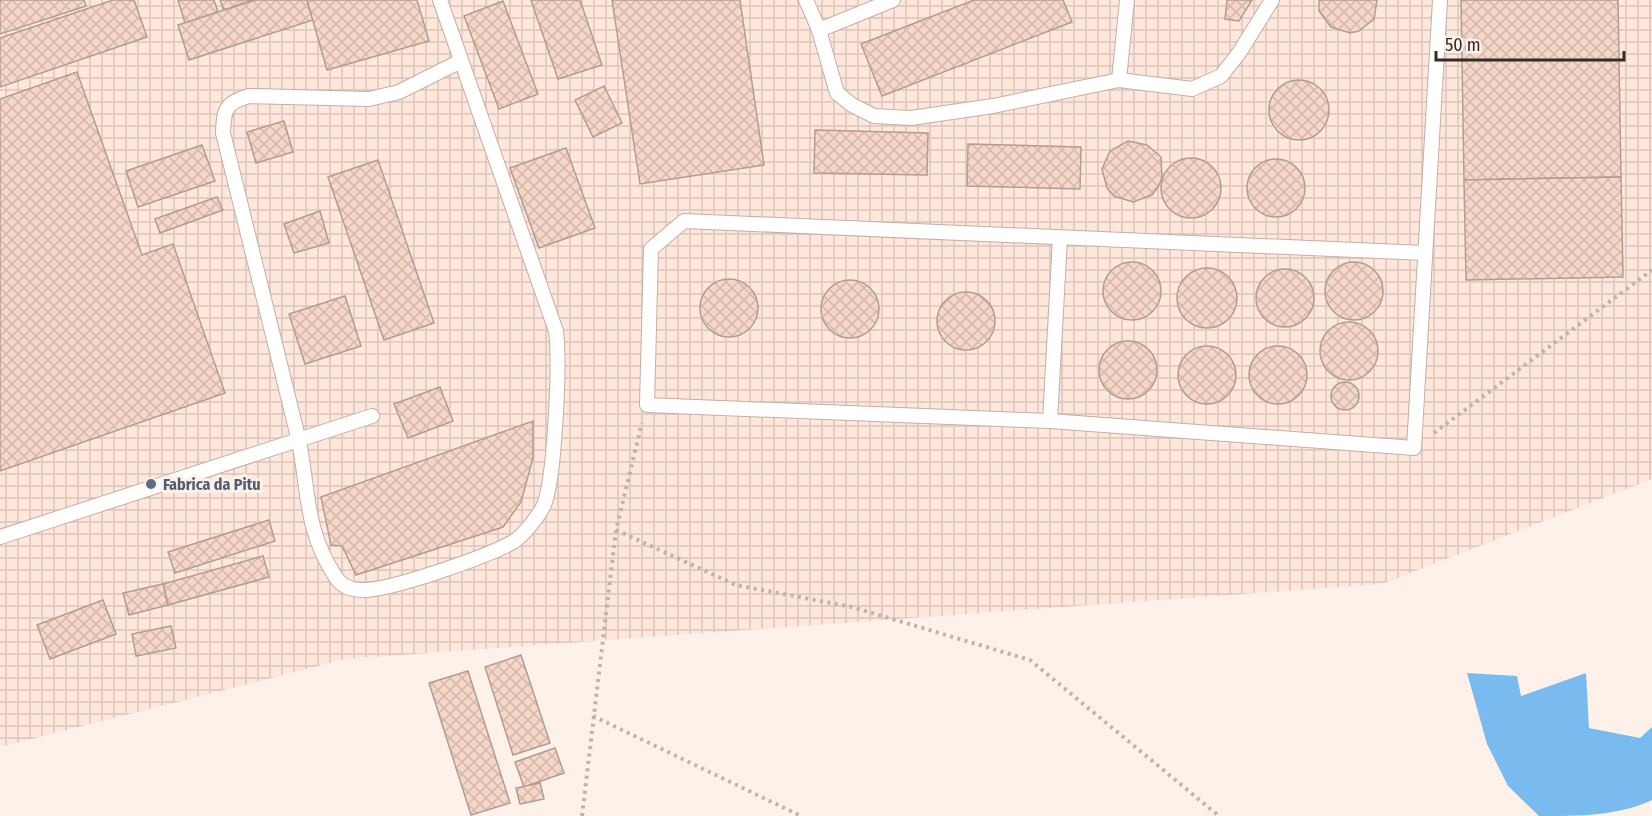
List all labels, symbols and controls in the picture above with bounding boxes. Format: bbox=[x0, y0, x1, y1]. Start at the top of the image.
scale bar bbox=[1436, 24, 1624, 62]
text: 50 m bbox=[1445, 34, 1481, 56]
place label: Fabrica da Pitu bbox=[163, 475, 261, 494]
marker: Fabrica da Pitu bbox=[144, 477, 158, 491]

